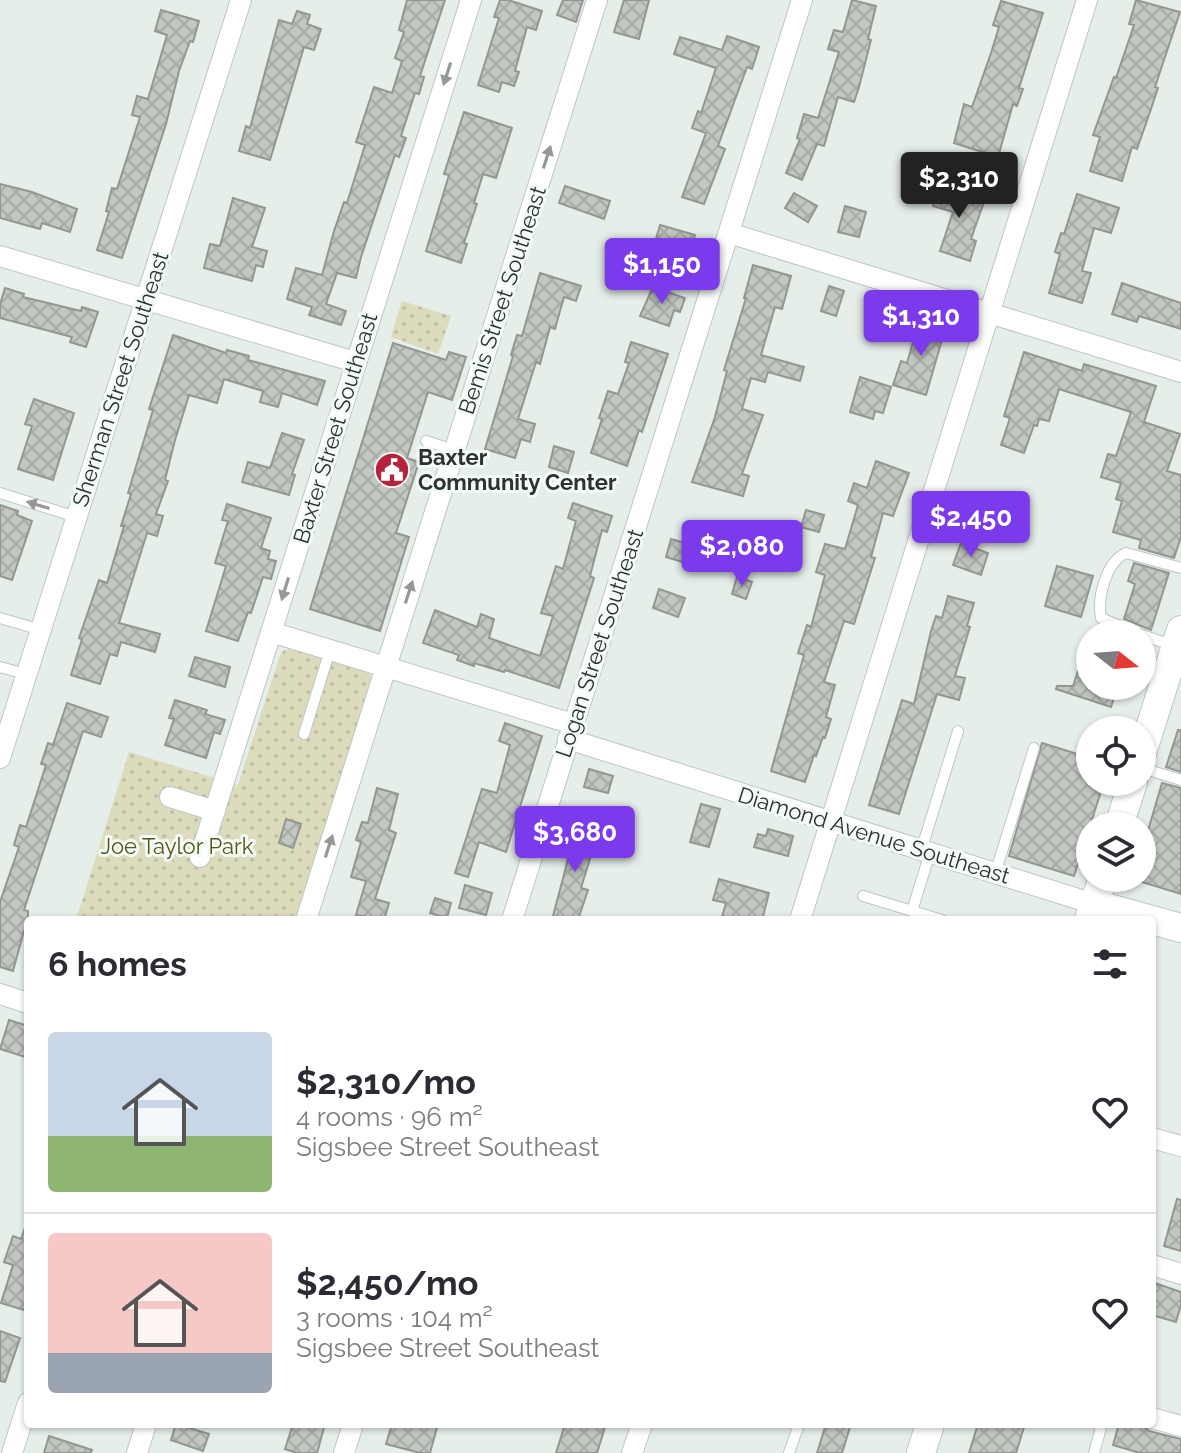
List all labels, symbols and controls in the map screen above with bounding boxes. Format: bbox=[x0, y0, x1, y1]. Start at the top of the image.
one-way arrow bbox=[440, 63, 453, 87]
one-way arrow bbox=[541, 145, 554, 169]
pin: $2,310 bbox=[894, 152, 1024, 220]
text: $2,310 bbox=[919, 163, 999, 193]
street label: Bemis Street Southeast bbox=[453, 182, 551, 417]
pin: $1,150 bbox=[597, 238, 727, 306]
street label: Sherman Street Southeast bbox=[66, 248, 174, 510]
text: $1,150 bbox=[623, 249, 701, 279]
pin: $1,310 bbox=[856, 290, 986, 358]
text: $1,310 bbox=[882, 301, 960, 331]
street label: Baxter Street Southeast bbox=[288, 309, 383, 546]
place label: Baxter Community Center bbox=[418, 444, 617, 495]
public building icon: Baxter Community Center bbox=[373, 451, 411, 489]
pin: $2,450 bbox=[906, 491, 1036, 559]
one-way arrow bbox=[26, 498, 50, 511]
text: $2,450 bbox=[930, 502, 1012, 532]
pin: $2,080 bbox=[677, 520, 807, 588]
street label: Logan Street Southeast bbox=[550, 525, 648, 761]
text: $2,080 bbox=[700, 531, 784, 561]
one-way arrow bbox=[278, 578, 291, 602]
one-way arrow bbox=[404, 580, 416, 604]
north arrow bbox=[1076, 620, 1156, 700]
map controls bbox=[1076, 620, 1156, 892]
button: locate bbox=[1076, 716, 1156, 796]
street label: Diamond Avenue Southeast bbox=[735, 781, 1014, 889]
pin: $3,680 bbox=[510, 806, 640, 874]
button: layers bbox=[1076, 812, 1156, 892]
text: $3,680 bbox=[533, 817, 617, 847]
park label: Joe Taylor Park bbox=[101, 833, 254, 859]
one-way arrow bbox=[324, 833, 336, 857]
icon: filters bbox=[1088, 942, 1132, 986]
text: 6 homes bbox=[48, 944, 187, 984]
text: $2,310/mo bbox=[296, 1062, 476, 1102]
icon: home bbox=[112, 1064, 208, 1160]
icon: heart bbox=[1088, 1090, 1132, 1134]
text: 4 rooms · 96 m² bbox=[296, 1102, 483, 1132]
text: Sigsbee Street Southeast bbox=[296, 1132, 599, 1162]
text: $2,450/mo bbox=[296, 1263, 478, 1303]
icon: home bbox=[112, 1265, 208, 1361]
icon: heart bbox=[1088, 1291, 1132, 1335]
text: 3 rooms · 104 m² bbox=[296, 1303, 493, 1333]
text: Sigsbee Street Southeast bbox=[296, 1333, 599, 1363]

